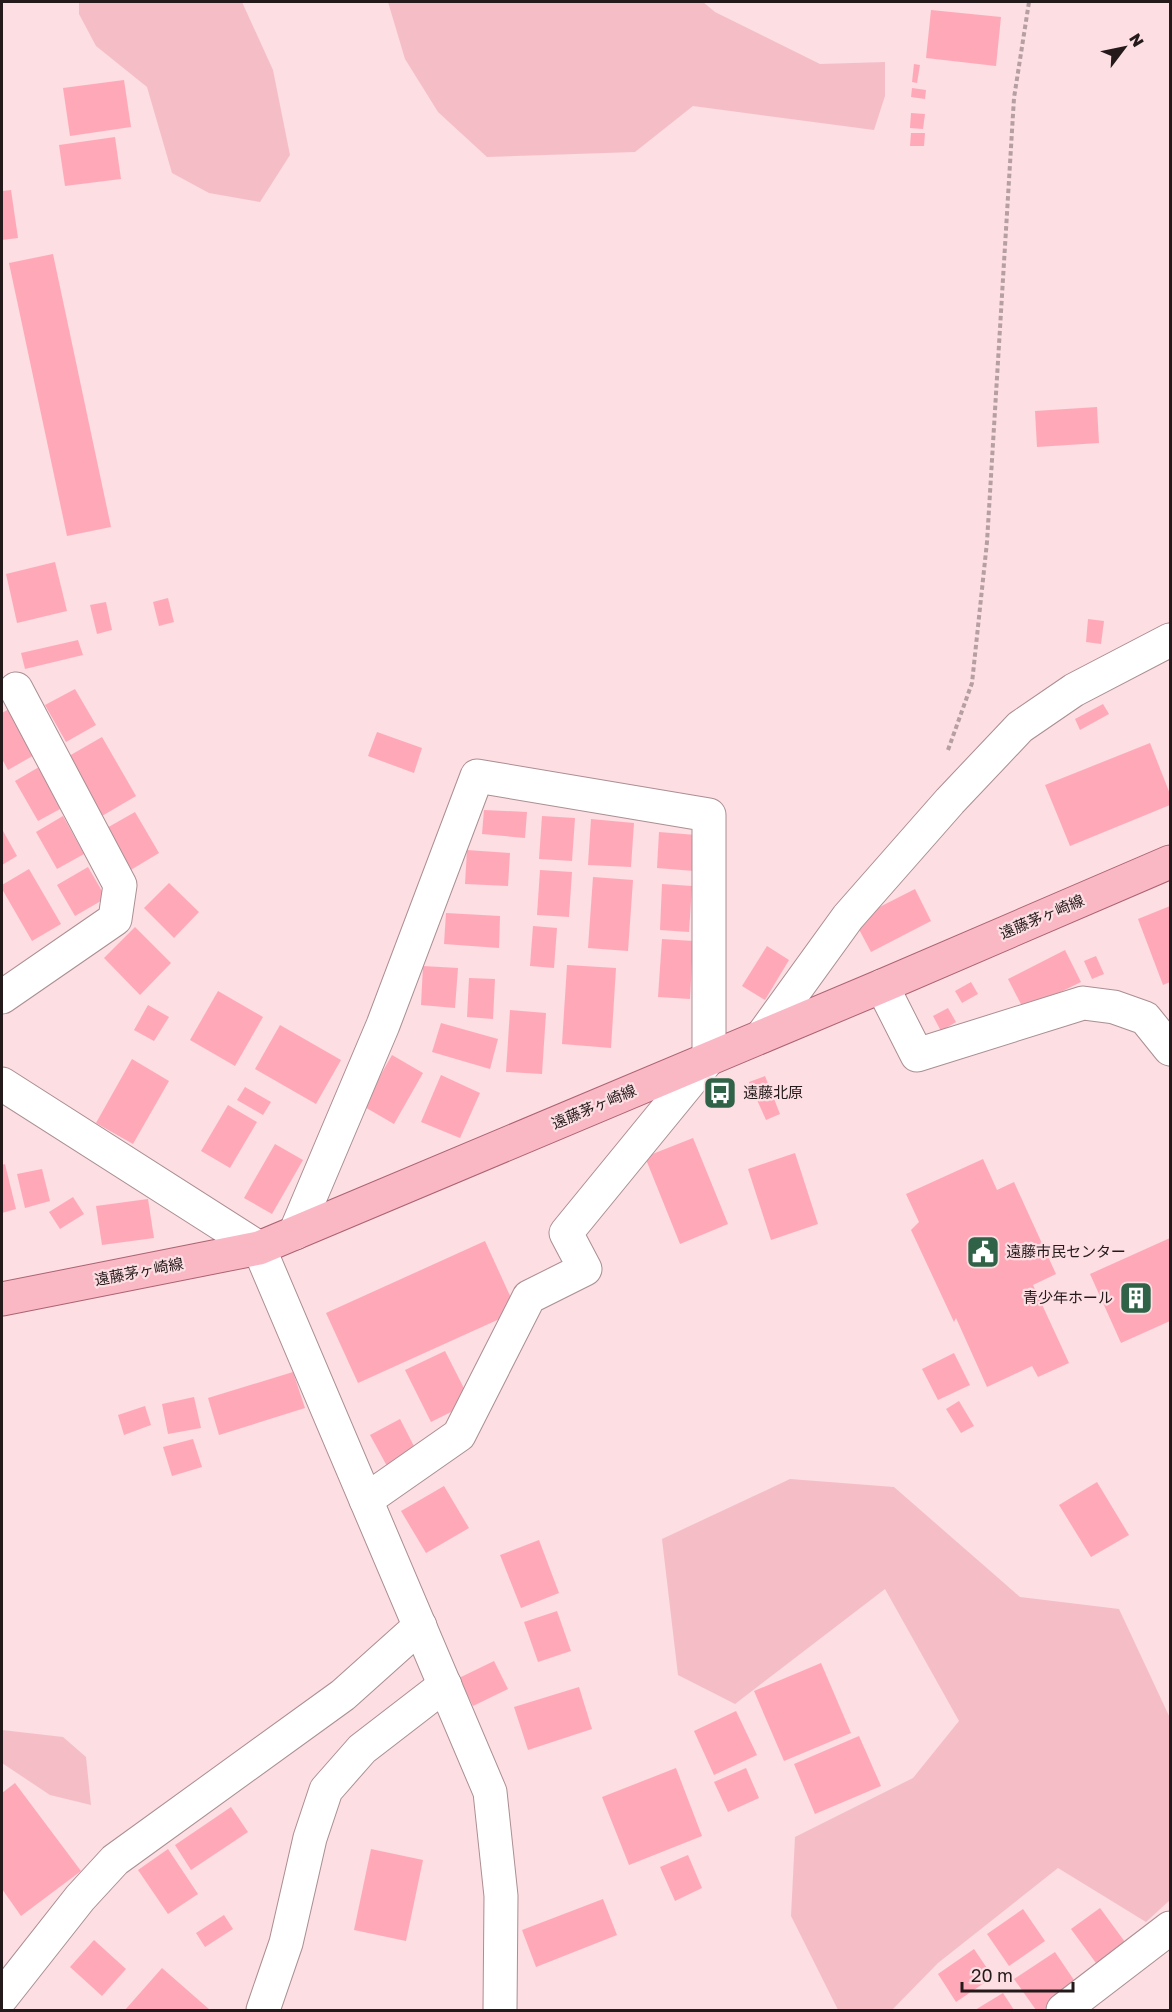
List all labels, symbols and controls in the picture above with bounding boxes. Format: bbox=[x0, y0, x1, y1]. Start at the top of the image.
north arrow bbox=[1094, 18, 1154, 78]
text: N bbox=[1125, 30, 1148, 51]
street label: 遠藤茅ヶ崎線 bbox=[997, 890, 1087, 942]
bus stop icon: 遠藤北原 bbox=[702, 1075, 738, 1111]
street label: 遠藤茅ヶ崎線 bbox=[549, 1080, 639, 1132]
place label: 遠藤北原 bbox=[743, 1083, 803, 1101]
public building icon: 遠藤市民センター bbox=[965, 1234, 1001, 1270]
place label: 遠藤市民センター bbox=[1006, 1242, 1126, 1260]
street label: 遠藤茅ヶ崎線 bbox=[93, 1254, 185, 1288]
building icon: 青少年ホール bbox=[1118, 1280, 1154, 1316]
place label: 青少年ホール bbox=[1023, 1288, 1113, 1306]
scale bar bbox=[962, 1955, 1073, 1993]
text: 20 m bbox=[971, 1964, 1013, 1986]

